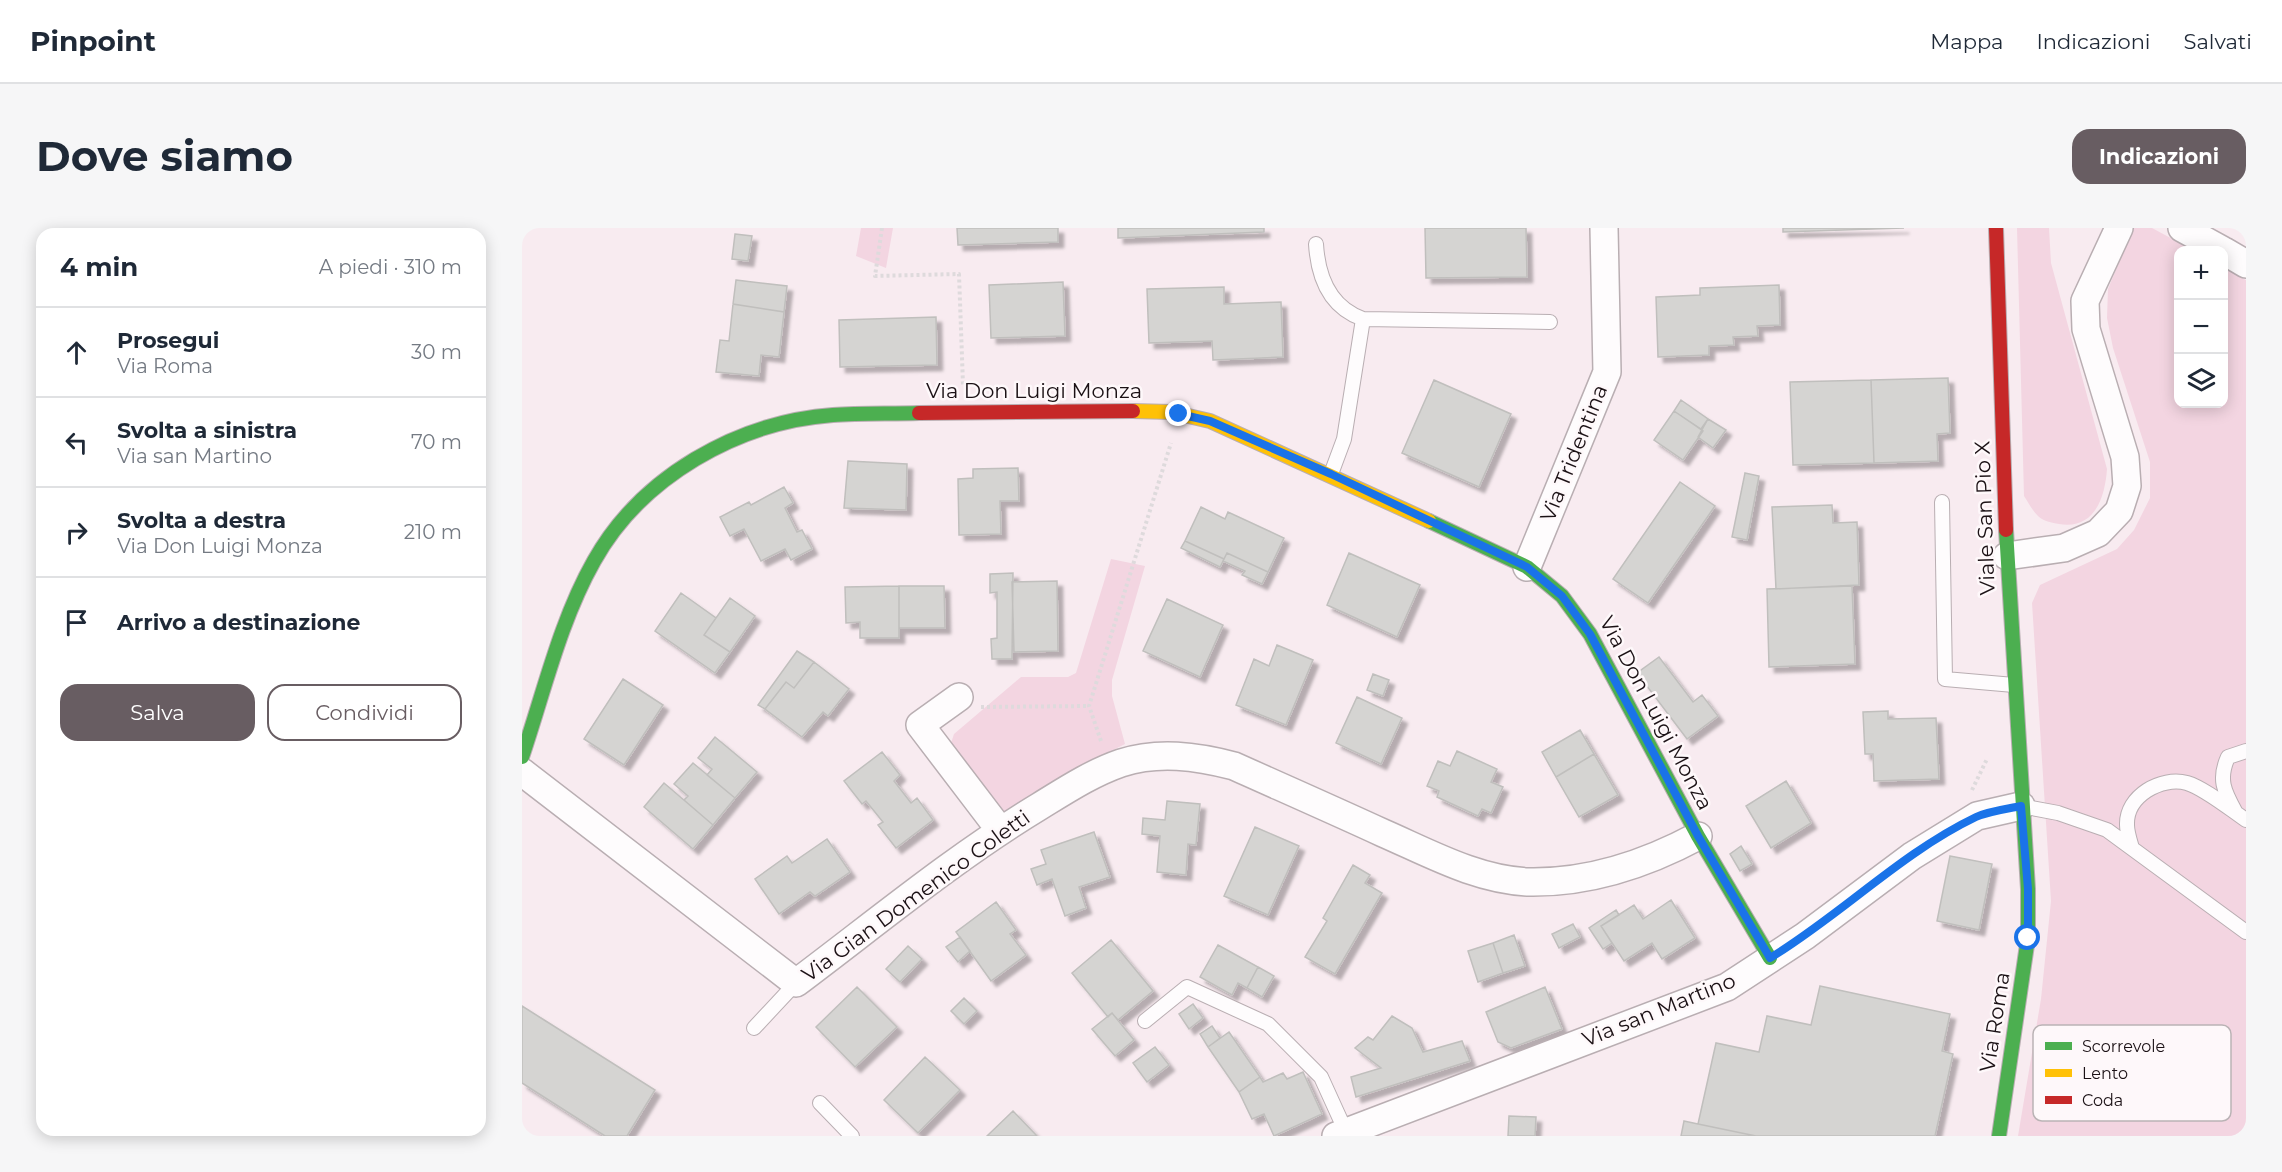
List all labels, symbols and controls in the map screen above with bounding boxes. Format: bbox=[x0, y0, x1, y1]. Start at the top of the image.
text: Pinpoint bbox=[30, 24, 156, 58]
text: Mappa bbox=[1930, 29, 2003, 54]
text: Indicazioni bbox=[2036, 29, 2151, 54]
text: Salvati bbox=[2184, 29, 2252, 54]
button: Indicazioni bbox=[2072, 129, 2246, 184]
text: Dove siamo bbox=[36, 130, 293, 182]
map controls bbox=[2174, 246, 2228, 408]
button: + bbox=[2174, 246, 2228, 300]
text: 4 min bbox=[60, 251, 138, 283]
text: A piedi · 310 m bbox=[319, 255, 462, 279]
button: − bbox=[2174, 300, 2228, 354]
text: Prosegui bbox=[117, 327, 219, 354]
icon: ahead bbox=[60, 336, 93, 369]
text: 30 m bbox=[411, 340, 462, 364]
text: Via Roma bbox=[117, 354, 213, 378]
button: layers bbox=[2174, 354, 2228, 408]
street label: Via Don Luigi Monza bbox=[926, 378, 1142, 403]
street label: Via Tridentina bbox=[1535, 381, 1612, 525]
route end bbox=[1165, 400, 1191, 426]
text: Svolta a sinistra bbox=[117, 417, 297, 444]
icon: left bbox=[60, 426, 93, 459]
text: 70 m bbox=[411, 430, 462, 454]
street label: Viale San Pio X bbox=[1969, 440, 2000, 596]
text: Via san Martino bbox=[117, 444, 272, 468]
text: Svolta a destra bbox=[117, 507, 286, 534]
icon: right bbox=[60, 516, 93, 549]
text: 210 m bbox=[404, 520, 462, 544]
text: Via Don Luigi Monza bbox=[117, 534, 323, 558]
icon: arrive bbox=[60, 606, 93, 639]
text: Arrivo a destinazione bbox=[117, 609, 360, 636]
street label: Via Don Luigi Monza bbox=[1595, 611, 1718, 814]
button: Salva bbox=[60, 684, 255, 741]
button: Condividi bbox=[267, 684, 462, 741]
street label: Via Gian Domenico Coletti bbox=[797, 804, 1035, 987]
route start bbox=[2014, 924, 2040, 950]
street label: Via san Martino bbox=[1579, 967, 1739, 1052]
street label: Via Roma bbox=[1974, 970, 2015, 1074]
legend bbox=[2033, 1025, 2231, 1121]
text: Scorrevole bbox=[2082, 1037, 2165, 1056]
text: Lento bbox=[2082, 1064, 2128, 1083]
text: Coda bbox=[2082, 1091, 2123, 1110]

